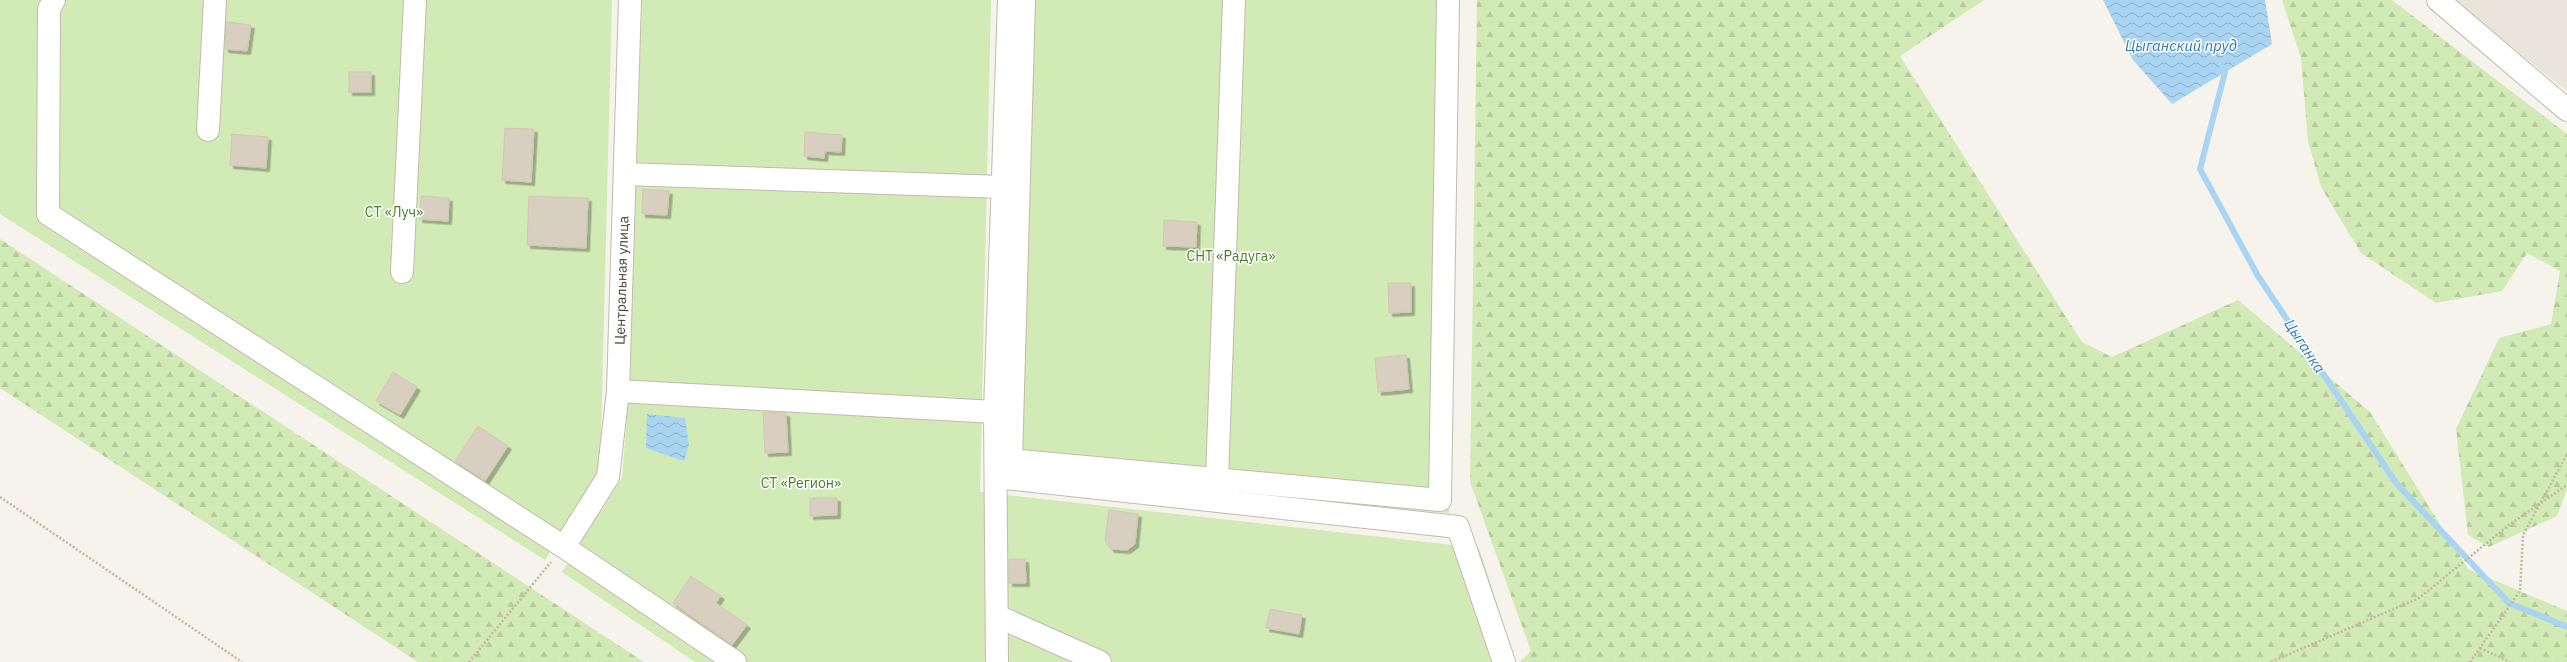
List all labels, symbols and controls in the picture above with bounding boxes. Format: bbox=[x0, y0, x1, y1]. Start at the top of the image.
water label: Цыганский пруд bbox=[2125, 36, 2237, 55]
park label: СТ «Луч» bbox=[365, 203, 423, 221]
street label: Центральная улица bbox=[610, 215, 632, 345]
park label: СНТ «Радуга» bbox=[1186, 247, 1276, 265]
water label: Цыганка bbox=[2281, 315, 2330, 377]
park label: СТ «Регион» bbox=[761, 474, 841, 492]

